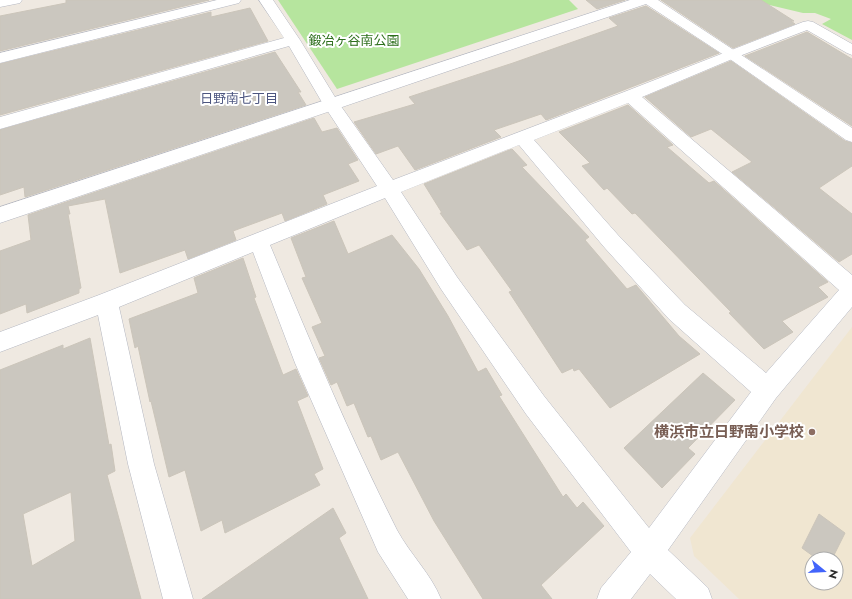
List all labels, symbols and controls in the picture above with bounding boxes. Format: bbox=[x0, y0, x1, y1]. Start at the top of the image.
park label: 鍛冶ヶ谷南公園 bbox=[308, 31, 400, 50]
district label: 日野南七丁目 bbox=[200, 89, 278, 108]
place label: 横浜市立日野南小学校 bbox=[654, 421, 804, 443]
marker: 横浜市立日野南小学校 bbox=[807, 427, 817, 437]
north arrow bbox=[804, 551, 844, 591]
text: N bbox=[825, 567, 842, 581]

